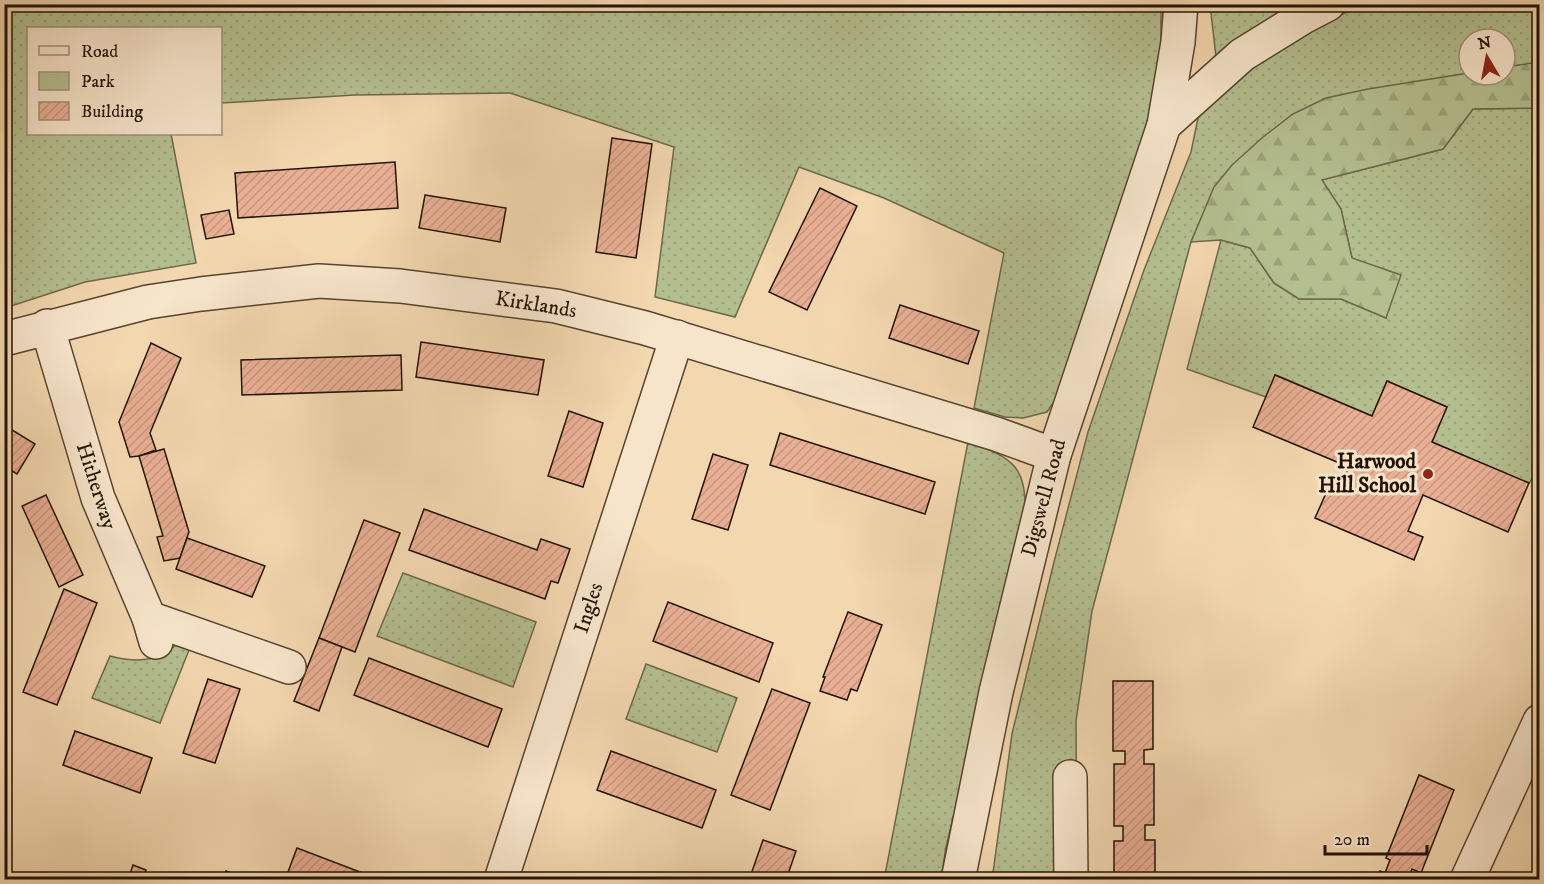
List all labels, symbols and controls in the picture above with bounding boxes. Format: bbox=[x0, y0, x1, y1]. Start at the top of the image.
legend bbox=[27, 27, 222, 135]
north arrow bbox=[1457, 27, 1517, 87]
text: N bbox=[1476, 32, 1493, 54]
text: Road bbox=[81, 41, 118, 63]
text: Park bbox=[81, 71, 115, 93]
text: Building bbox=[81, 101, 143, 123]
street label: Kirklands bbox=[494, 286, 578, 324]
street label: Digswell Road bbox=[1016, 436, 1072, 560]
street label: Hitherway bbox=[70, 439, 123, 534]
place label: Harwood Hill School bbox=[1318, 449, 1417, 499]
marker: Harwood Hill School bbox=[1421, 467, 1435, 481]
street label: Ingles bbox=[569, 579, 609, 637]
scale bar bbox=[1325, 818, 1427, 856]
text: 20 m bbox=[1334, 829, 1370, 851]

